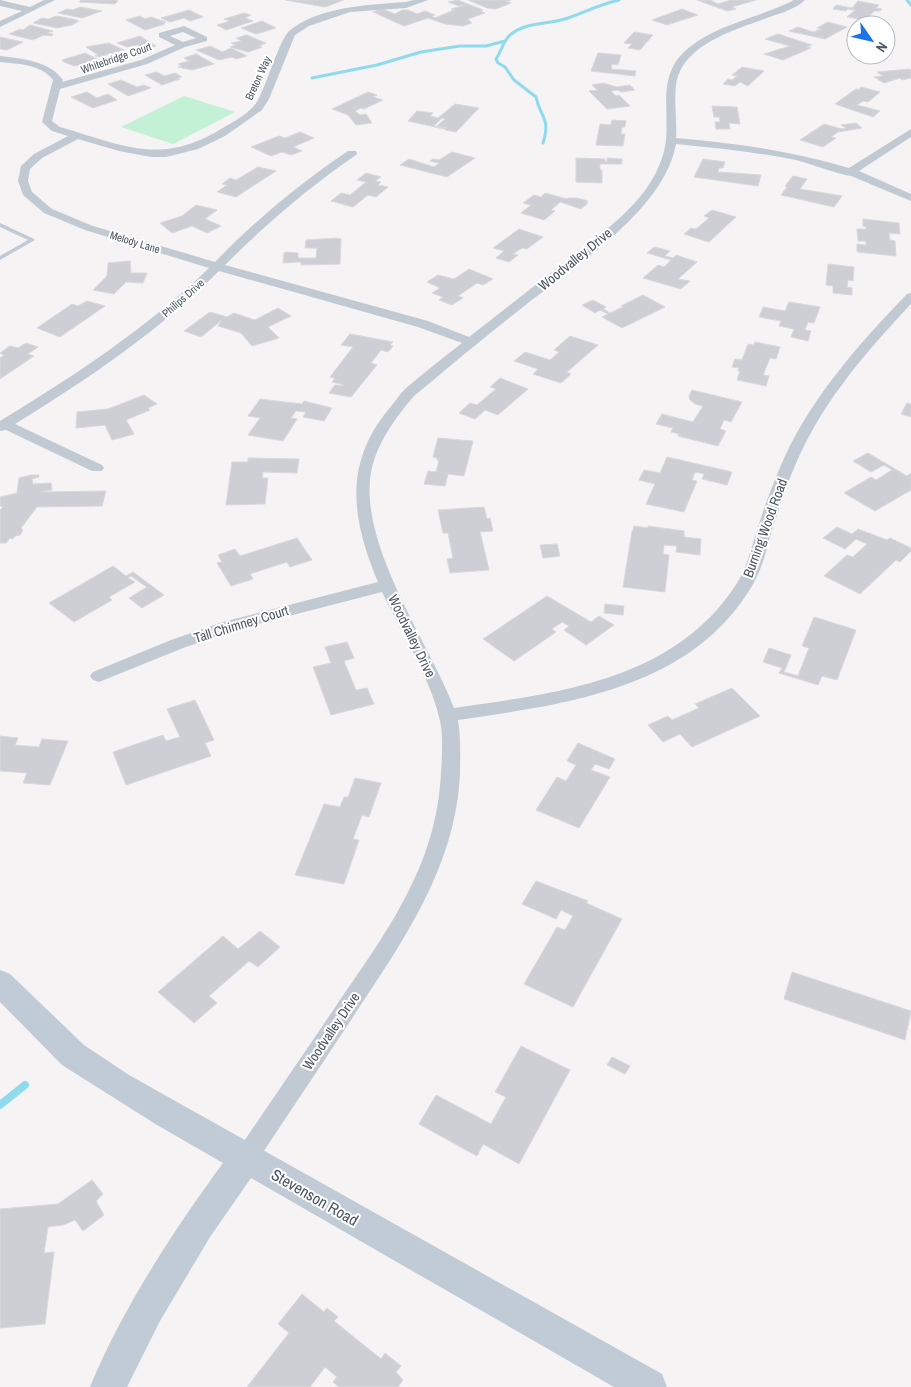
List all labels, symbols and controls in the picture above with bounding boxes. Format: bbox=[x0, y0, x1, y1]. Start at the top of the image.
north arrow bbox=[846, 15, 896, 65]
street label: Whitebridge Court bbox=[79, 39, 154, 77]
text: N bbox=[872, 39, 892, 56]
street label: Breton Way bbox=[242, 53, 274, 102]
street label: Woodvalley Drive bbox=[534, 224, 616, 294]
street label: Melody Lane bbox=[108, 228, 162, 256]
street label: Philips Drive bbox=[159, 276, 207, 320]
street label: Burning Wood Road bbox=[739, 476, 791, 580]
street label: Woodvalley Drive bbox=[384, 592, 440, 680]
street label: Tall Chimney Court bbox=[192, 601, 290, 647]
street label: Woodvalley Drive bbox=[298, 989, 364, 1073]
street label: Stevenson Road bbox=[267, 1163, 363, 1231]

